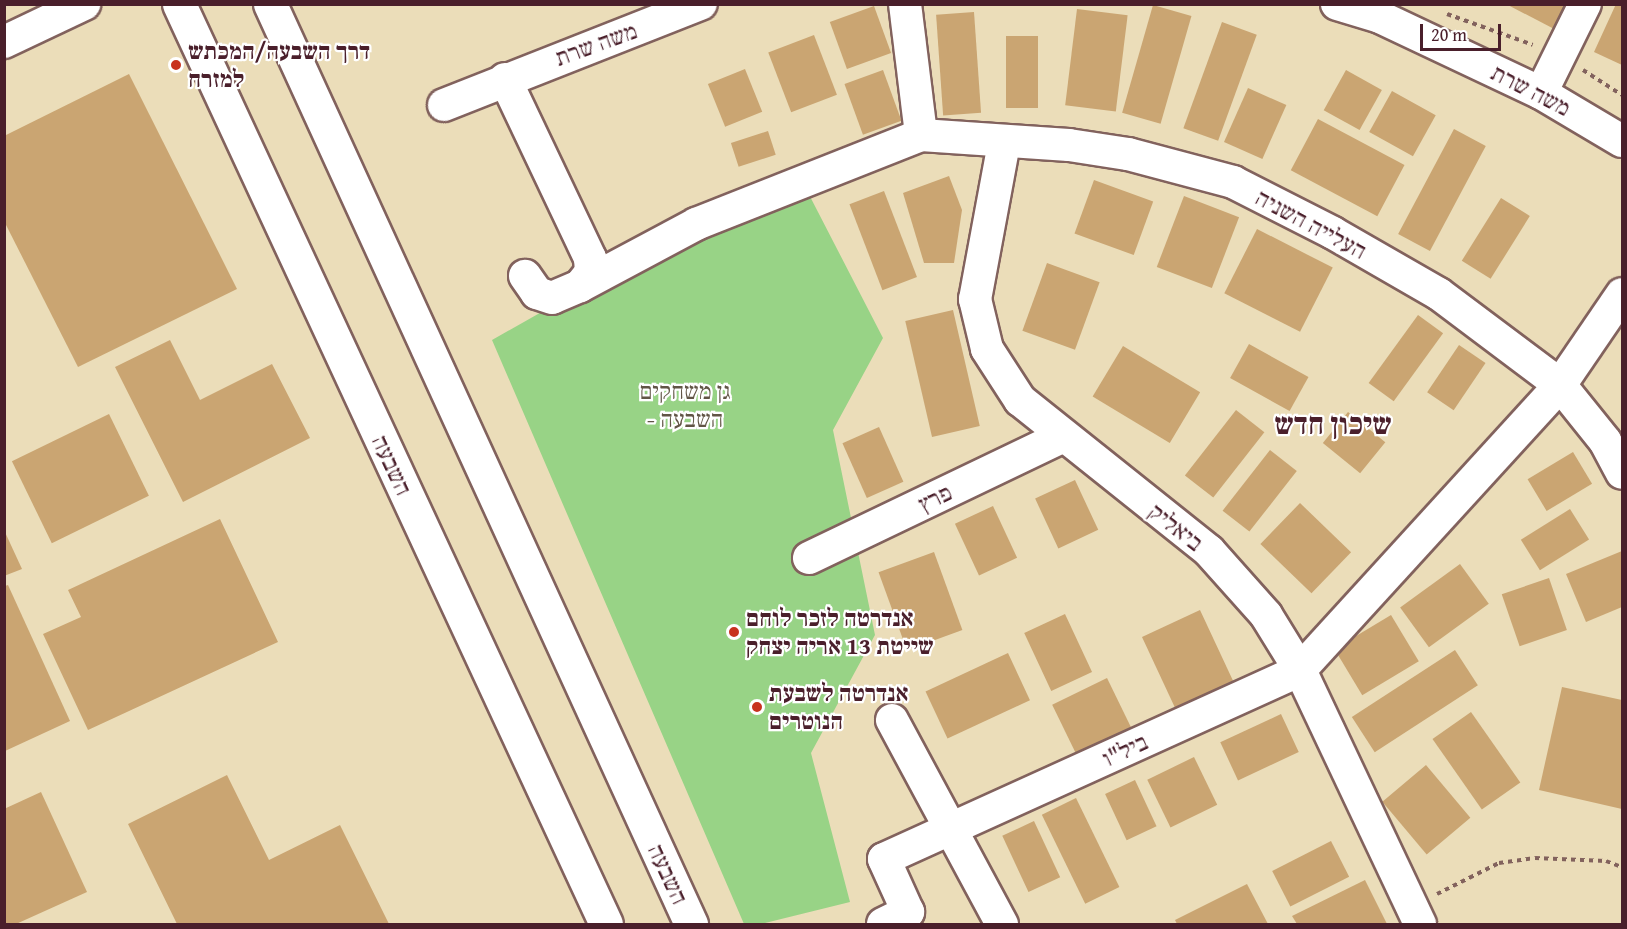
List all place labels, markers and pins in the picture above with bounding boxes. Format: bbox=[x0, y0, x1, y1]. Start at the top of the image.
place label: דרך השבעה/המכתש למזרח bbox=[188, 37, 370, 93]
marker: דרך השבעה/המכתש למזרח bbox=[169, 58, 183, 72]
place label: אנדרטה לזכר לוחם שייטת 13 אריה יצחק bbox=[746, 604, 934, 660]
marker: אנדרטה לזכר לוחם שייטת 13 אריה יצחק bbox=[727, 625, 741, 639]
place label: אנדרטה לשבעת הנוטרים bbox=[769, 679, 908, 735]
marker: אנדרטה לשבעת הנוטרים bbox=[750, 700, 764, 714]

